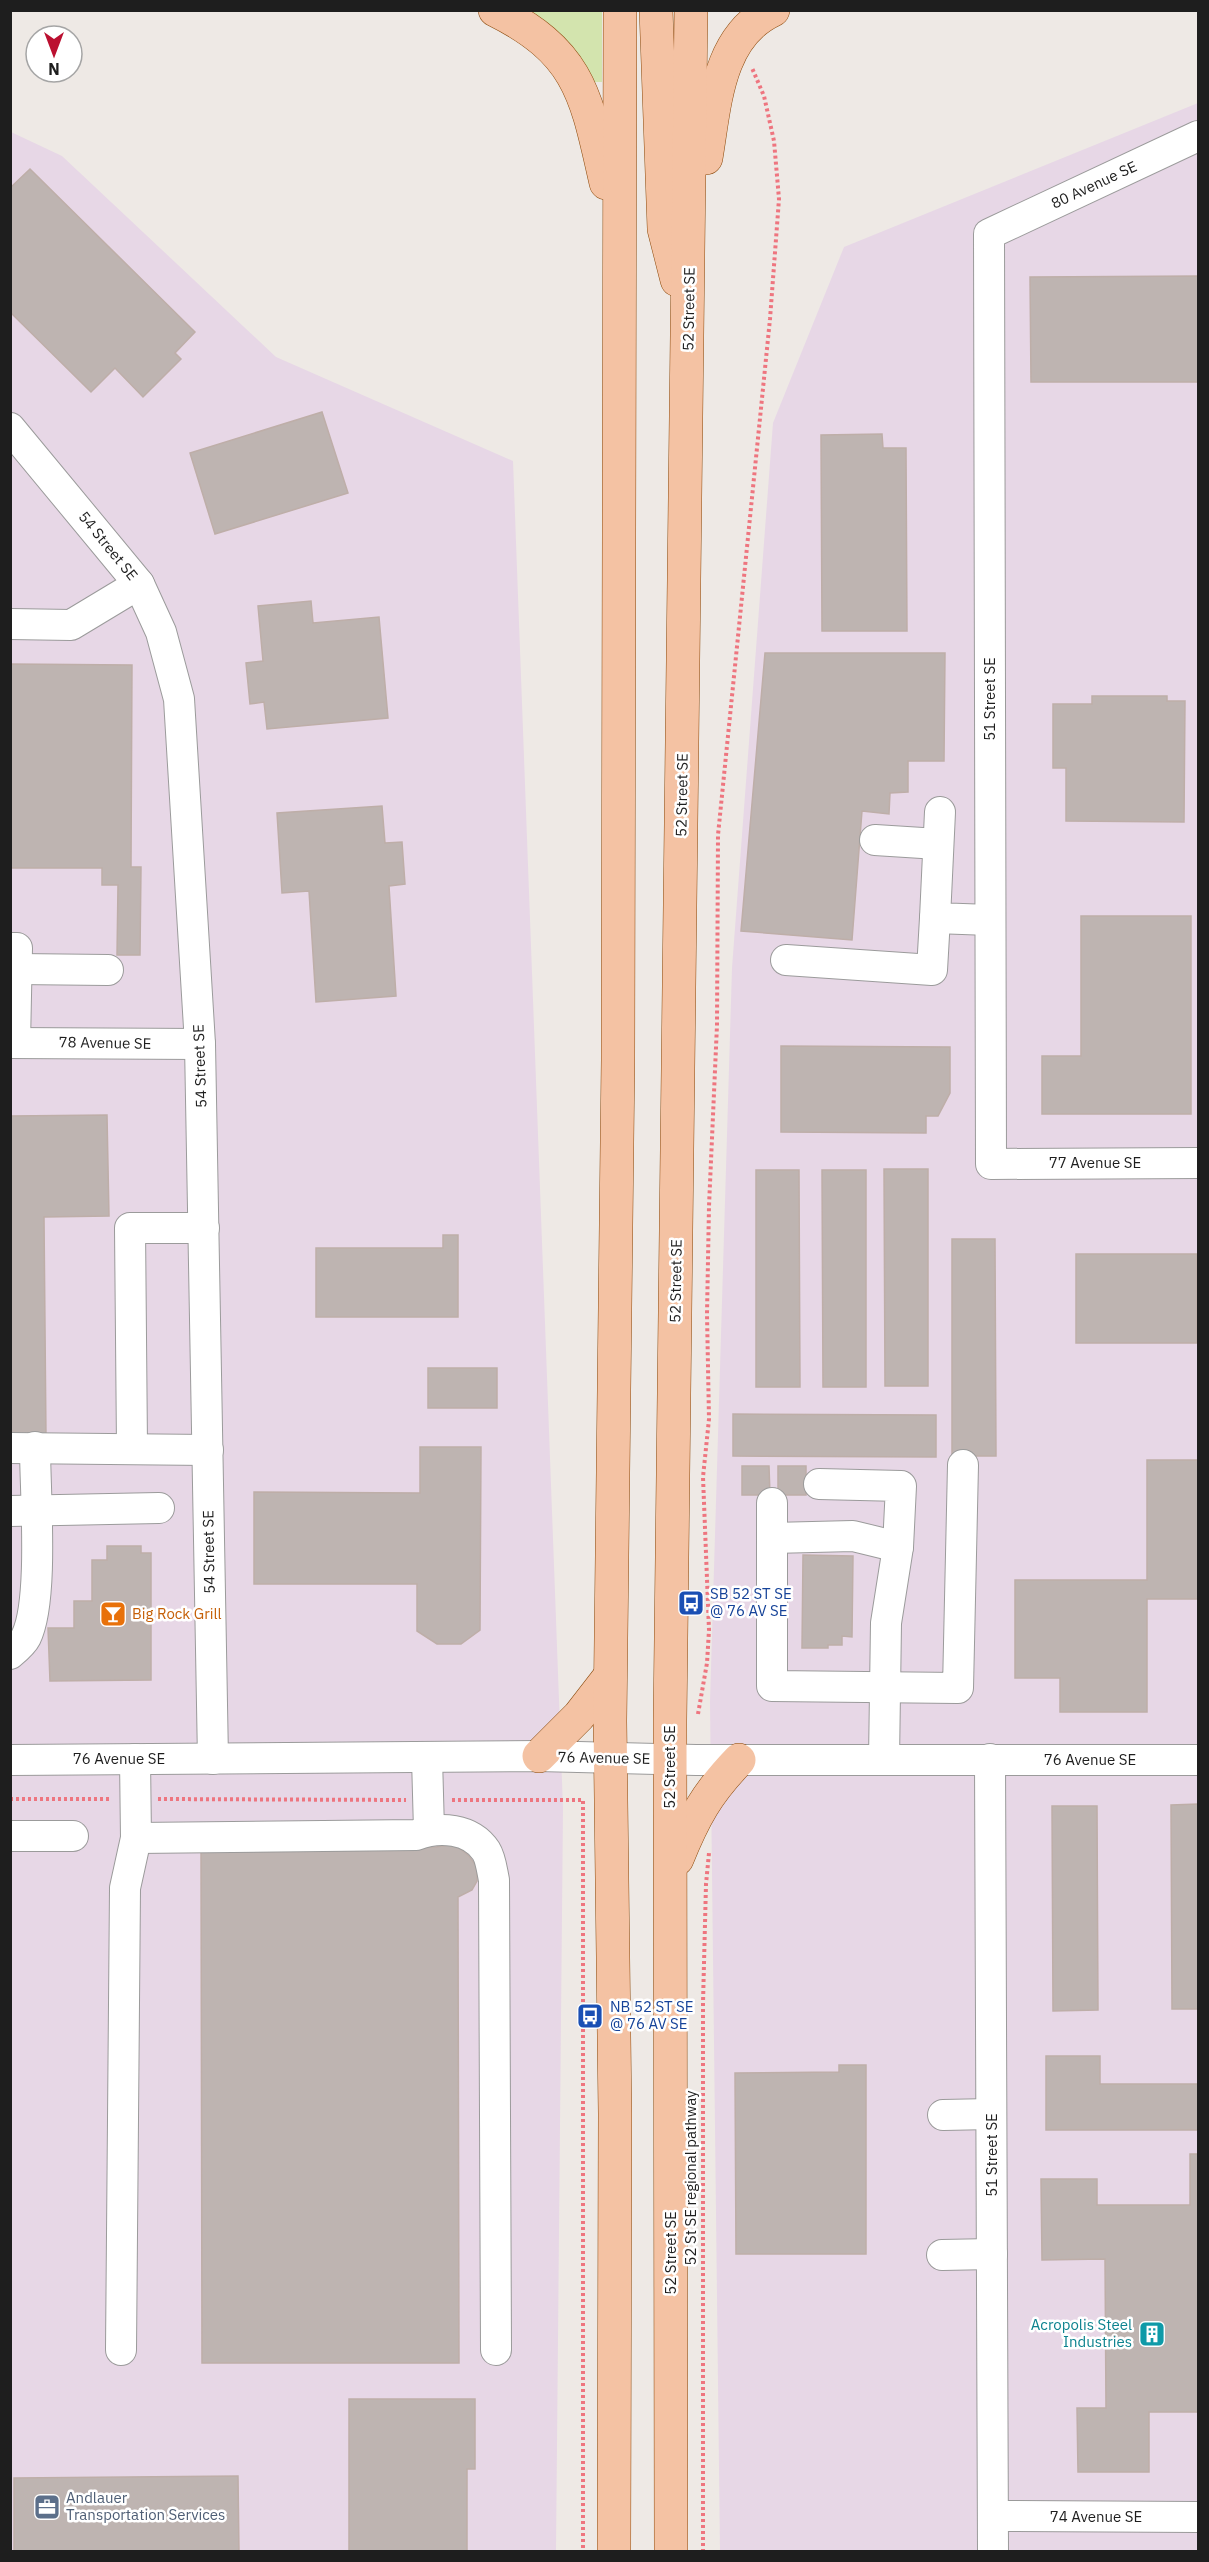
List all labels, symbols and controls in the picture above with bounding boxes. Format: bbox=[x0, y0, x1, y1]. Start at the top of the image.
north arrow bbox=[24, 24, 84, 84]
text: N bbox=[48, 59, 60, 79]
street label: 80 Avenue SE bbox=[1048, 156, 1140, 213]
street label: 52 Street SE bbox=[678, 267, 699, 351]
street label: 54 Street SE bbox=[75, 507, 142, 584]
street label: 51 Street SE bbox=[980, 657, 999, 741]
street label: 52 Street SE bbox=[671, 753, 692, 837]
street label: 54 Street SE bbox=[189, 1024, 210, 1108]
street label: 78 Avenue SE bbox=[59, 1032, 151, 1053]
street label: 77 Avenue SE bbox=[1049, 1153, 1141, 1172]
street label: 52 Street SE bbox=[665, 1239, 686, 1323]
street label: 54 Street SE bbox=[198, 1510, 219, 1594]
place label: SB 52 ST SE @ 76 AV SE bbox=[710, 1584, 792, 1620]
bus stop icon: SB 52 ST SE @ 76 AV SE bbox=[676, 1588, 706, 1618]
bar icon: Big Rock Grill bbox=[98, 1599, 128, 1629]
place label: Big Rock Grill bbox=[132, 1604, 222, 1623]
street label: 52 Street SE bbox=[660, 1725, 679, 1809]
street label: 76 Avenue SE bbox=[558, 1747, 650, 1768]
street label: 76 Avenue SE bbox=[73, 1749, 165, 1768]
street label: 76 Avenue SE bbox=[1044, 1750, 1136, 1769]
place label: NB 52 ST SE @ 76 AV SE bbox=[610, 1997, 694, 2033]
bus stop icon: NB 52 ST SE @ 76 AV SE bbox=[575, 2001, 605, 2031]
street label: 52 St SE regional pathway bbox=[681, 2090, 700, 2266]
street label: 51 Street SE bbox=[982, 2113, 1001, 2197]
street label: 52 Street SE bbox=[661, 2211, 680, 2295]
place label: Acropolis Steel Industries bbox=[1031, 2315, 1132, 2351]
building icon: Acropolis Steel Industries bbox=[1137, 2319, 1167, 2349]
place label: Andlauer Transportation Services bbox=[66, 2488, 225, 2524]
office icon: Andlauer Transportation Services bbox=[32, 2492, 62, 2522]
street label: 74 Avenue SE bbox=[1050, 2507, 1142, 2526]

